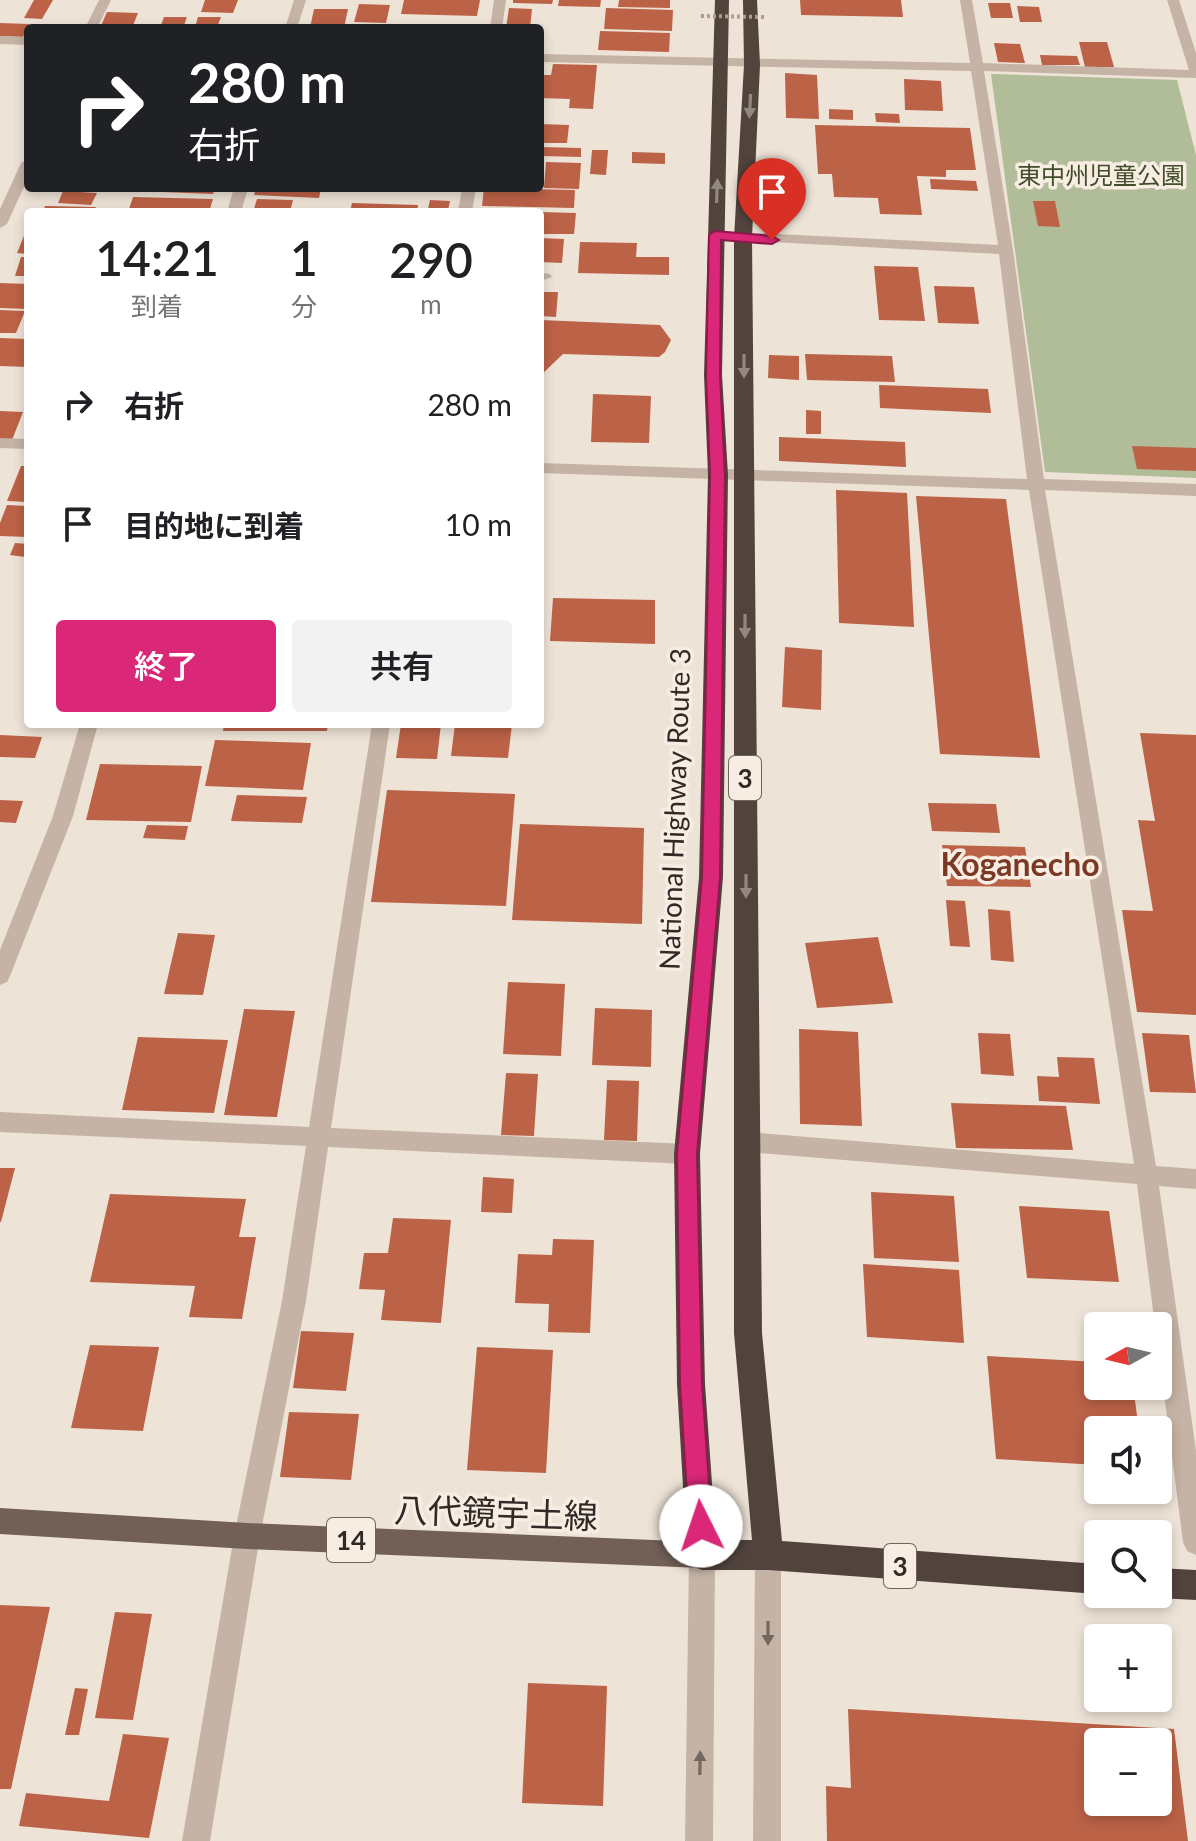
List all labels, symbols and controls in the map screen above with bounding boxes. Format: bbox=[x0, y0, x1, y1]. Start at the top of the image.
text: 280 m bbox=[188, 48, 346, 115]
icon: right bbox=[56, 56, 160, 160]
one-way arrow bbox=[743, 94, 756, 119]
text: 右折 bbox=[188, 122, 260, 166]
pin bbox=[738, 158, 806, 240]
park label: 東中州児童公園 bbox=[1017, 160, 1185, 189]
icon: arrive bbox=[750, 170, 794, 214]
one-way arrow bbox=[710, 178, 723, 203]
text: 14:21 bbox=[95, 229, 219, 286]
text: 1 bbox=[290, 229, 318, 286]
text: 290 bbox=[389, 231, 473, 288]
text: m bbox=[420, 288, 442, 320]
text: 到着 bbox=[131, 290, 183, 322]
text: 分 bbox=[291, 290, 317, 322]
one-way arrow bbox=[738, 354, 750, 379]
icon: right bbox=[56, 382, 100, 426]
text: 280 m bbox=[427, 386, 512, 422]
text: 右折 bbox=[124, 387, 184, 423]
icon: arrive bbox=[56, 502, 100, 546]
text: 10 m bbox=[445, 506, 512, 542]
text: 目的地に到着 bbox=[124, 507, 304, 543]
one-way arrow bbox=[739, 614, 751, 639]
button: 終了 bbox=[56, 620, 276, 712]
button: 共有 bbox=[292, 620, 512, 712]
street label: National Highway Route 3 bbox=[651, 648, 697, 970]
road number: 3 bbox=[729, 756, 761, 800]
district label: Koganecho bbox=[940, 844, 1100, 883]
one-way arrow bbox=[740, 874, 752, 899]
north arrow bbox=[1084, 1312, 1172, 1400]
map controls bbox=[1084, 1312, 1172, 1816]
button: sound bbox=[1084, 1416, 1172, 1504]
position arrow bbox=[659, 1484, 743, 1568]
street label: 八代鏡宇土線 bbox=[393, 1488, 599, 1536]
road number: 14 bbox=[327, 1518, 375, 1562]
button: search bbox=[1084, 1520, 1172, 1608]
road number: 3 bbox=[884, 1544, 916, 1588]
one-way arrow bbox=[762, 1621, 774, 1646]
button: + bbox=[1084, 1624, 1172, 1712]
button: − bbox=[1084, 1728, 1172, 1816]
one-way arrow bbox=[694, 1750, 706, 1775]

